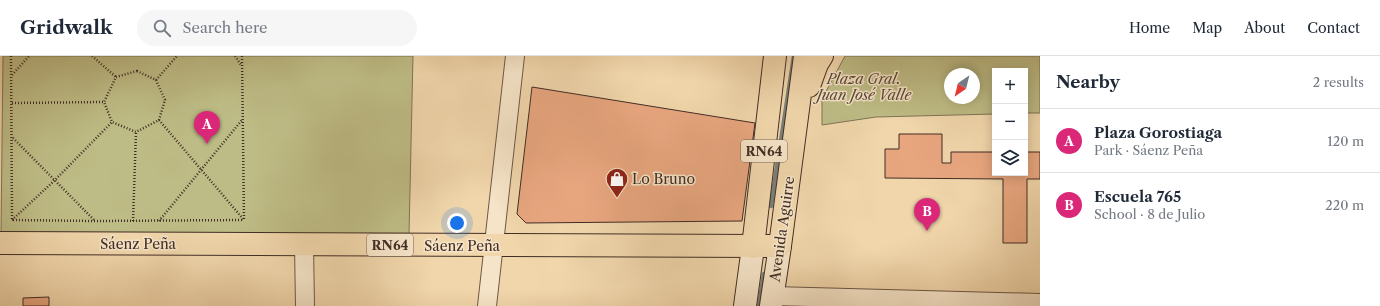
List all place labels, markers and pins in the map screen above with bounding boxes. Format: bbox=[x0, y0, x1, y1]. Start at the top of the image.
pin: A bbox=[194, 111, 220, 144]
shop icon: Lo Bruno bbox=[604, 166, 630, 199]
place label: Lo Bruno bbox=[632, 170, 695, 188]
pin: B bbox=[914, 198, 940, 231]

